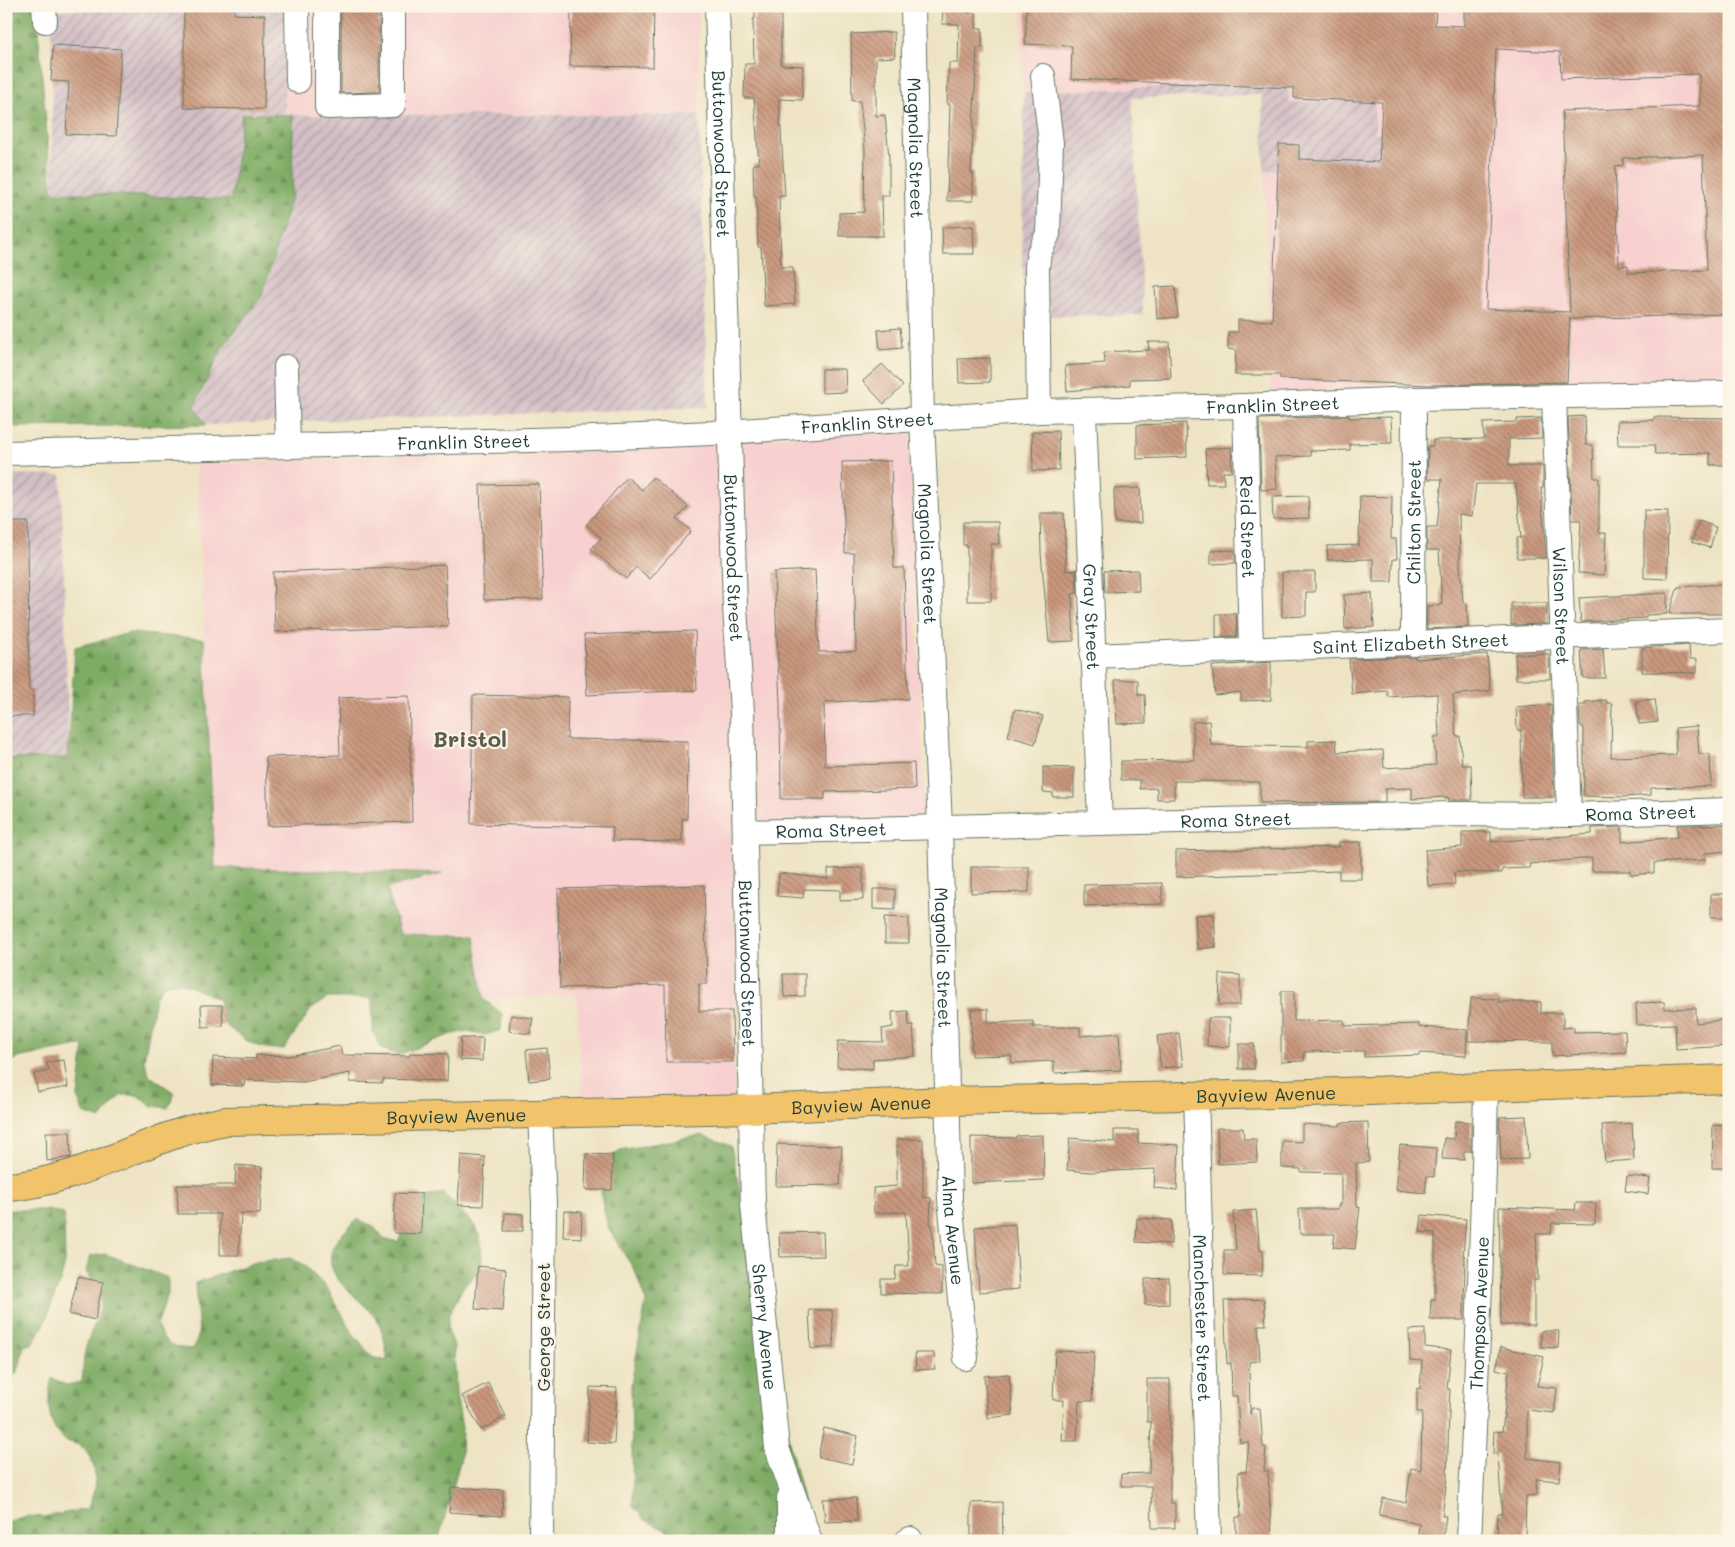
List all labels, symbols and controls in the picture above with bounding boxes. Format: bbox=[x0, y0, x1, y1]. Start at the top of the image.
street label: Buttonwood Street bbox=[707, 70, 736, 238]
street label: Magnolia Street bbox=[903, 77, 930, 219]
street label: Franklin Street bbox=[1206, 390, 1340, 419]
street label: Franklin Street bbox=[800, 406, 935, 439]
street label: Franklin Street bbox=[397, 428, 531, 455]
street label: Chilton Street bbox=[1401, 460, 1426, 584]
street label: Buttonwood Street bbox=[719, 474, 749, 642]
street label: Reid Street bbox=[1235, 475, 1261, 579]
street label: Magnolia Street bbox=[913, 483, 943, 625]
street label: Wilson Street bbox=[1547, 546, 1576, 665]
street label: Gray Street bbox=[1078, 563, 1106, 670]
street label: Saint Elizabeth Street bbox=[1312, 627, 1509, 659]
district label: Bristol bbox=[433, 724, 507, 753]
street label: Roma Street bbox=[1585, 799, 1697, 826]
street label: Roma Street bbox=[1180, 806, 1292, 833]
street label: Roma Street bbox=[775, 816, 887, 843]
street label: Buttonwood Street bbox=[734, 879, 761, 1047]
street label: Magnolia Street bbox=[930, 887, 957, 1028]
street label: Bayview Avenue bbox=[1196, 1080, 1337, 1108]
street label: Bayview Avenue bbox=[791, 1090, 932, 1119]
street label: Bayview Avenue bbox=[386, 1102, 527, 1129]
street label: Alma Avenue bbox=[937, 1175, 971, 1286]
street label: Manchester Street bbox=[1188, 1234, 1217, 1402]
street label: Thompson Avenue bbox=[1464, 1236, 1494, 1391]
street label: Sherry Avenue bbox=[747, 1262, 783, 1391]
street label: George Street bbox=[531, 1263, 555, 1391]

